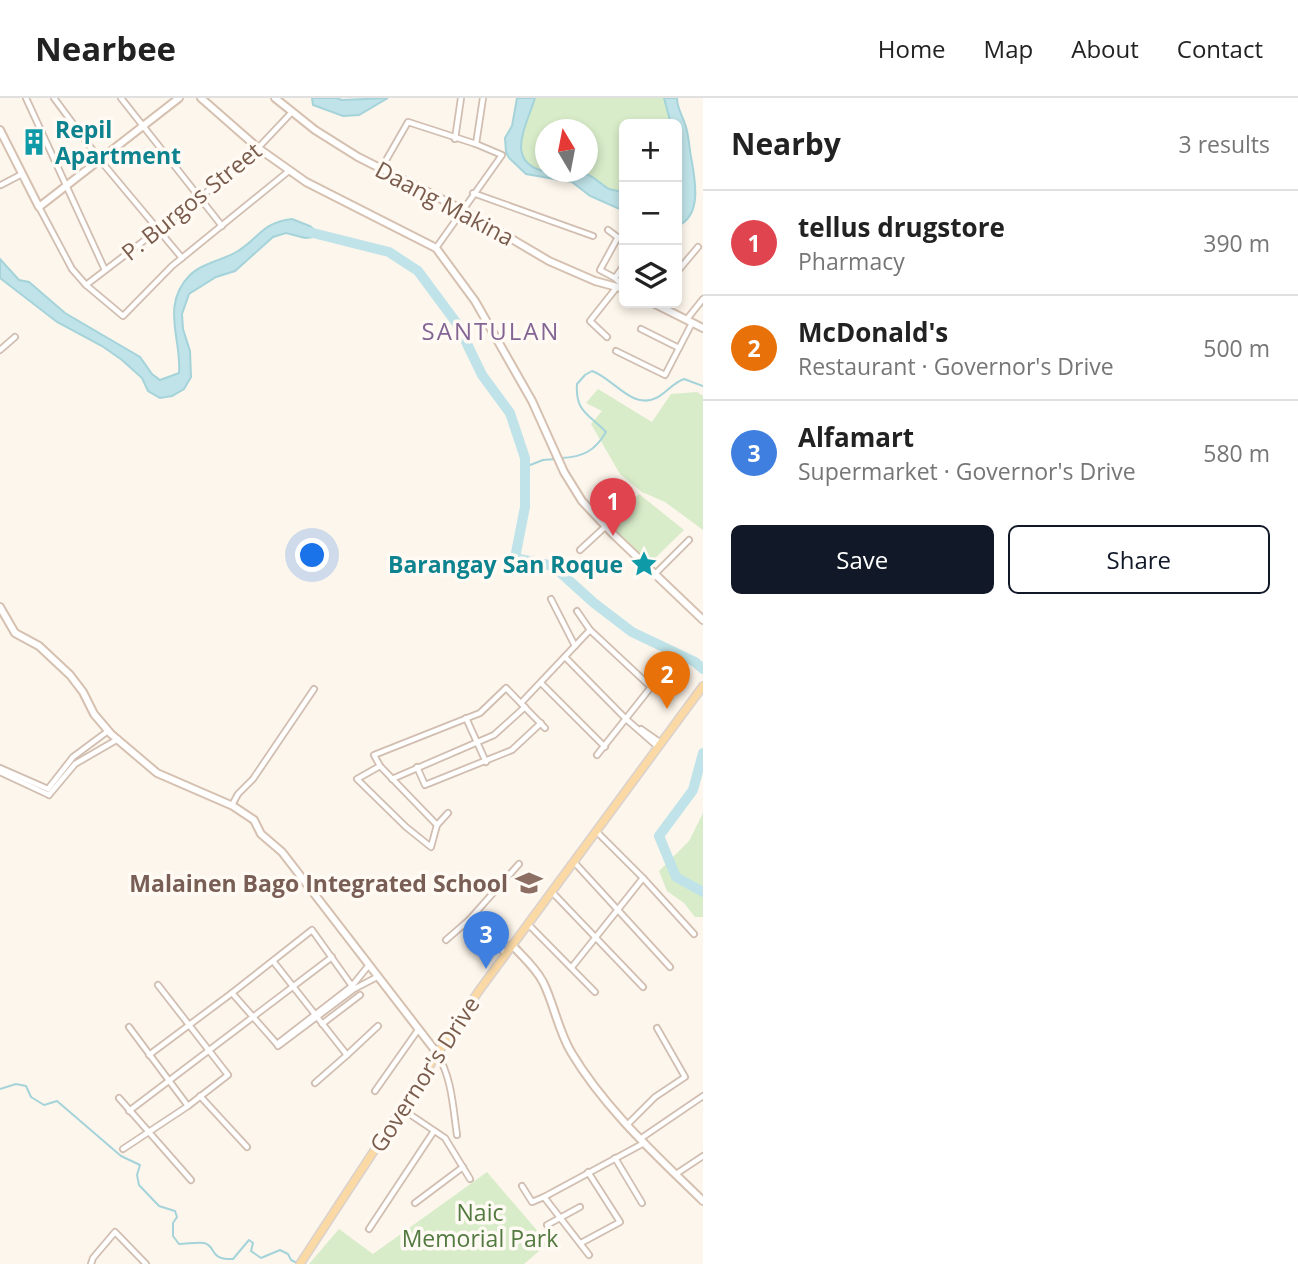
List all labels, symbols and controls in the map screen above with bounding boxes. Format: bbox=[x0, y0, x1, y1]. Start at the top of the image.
text: Nearbee bbox=[35, 26, 176, 71]
text: Home bbox=[878, 32, 946, 65]
text: Map bbox=[984, 32, 1033, 65]
text: About bbox=[1071, 32, 1139, 65]
text: Contact bbox=[1177, 32, 1263, 65]
place label: Repil Apartment bbox=[55, 113, 181, 171]
north arrow bbox=[535, 119, 598, 182]
map controls bbox=[619, 119, 682, 308]
button: + bbox=[619, 119, 682, 182]
text: Nearby bbox=[731, 123, 841, 164]
building icon: Repil Apartment bbox=[19, 127, 49, 157]
text: 3 results bbox=[1179, 128, 1270, 160]
street label: P. Burgos Street bbox=[114, 135, 268, 267]
street label: Daang Makina bbox=[370, 153, 520, 253]
button: − bbox=[619, 182, 682, 245]
text: tellus drugstore bbox=[798, 209, 1005, 245]
text: 1 bbox=[747, 227, 761, 259]
text: 390 m bbox=[1203, 227, 1270, 259]
button: layers bbox=[619, 245, 682, 308]
text: Pharmacy bbox=[798, 245, 905, 277]
district label: SANTULAN bbox=[422, 314, 560, 347]
text: McDonald's bbox=[798, 314, 948, 350]
text: 2 bbox=[747, 332, 761, 364]
text: 500 m bbox=[1203, 332, 1270, 364]
text: Restaurant · Governor's Drive bbox=[798, 350, 1114, 382]
text: Alfamart bbox=[798, 419, 914, 455]
text: 3 bbox=[747, 437, 761, 469]
text: 580 m bbox=[1203, 437, 1270, 469]
text: Supermarket · Governor's Drive bbox=[798, 455, 1136, 487]
pin: 1 bbox=[590, 478, 636, 536]
button: Save bbox=[731, 525, 994, 594]
button: Share bbox=[1008, 525, 1270, 594]
your location bbox=[295, 538, 329, 572]
place label: Barangay San Roque bbox=[388, 548, 623, 580]
place icon: Barangay San Roque bbox=[629, 549, 659, 579]
pin: 2 bbox=[644, 651, 690, 709]
place label: Malainen Bago Integrated School bbox=[129, 867, 508, 899]
school or university icon: Malainen Bago Integrated School bbox=[514, 868, 544, 898]
pin: 3 bbox=[463, 911, 509, 969]
street label: Governor's Drive bbox=[362, 990, 486, 1158]
park label: Naic Memorial Park bbox=[402, 1196, 558, 1254]

